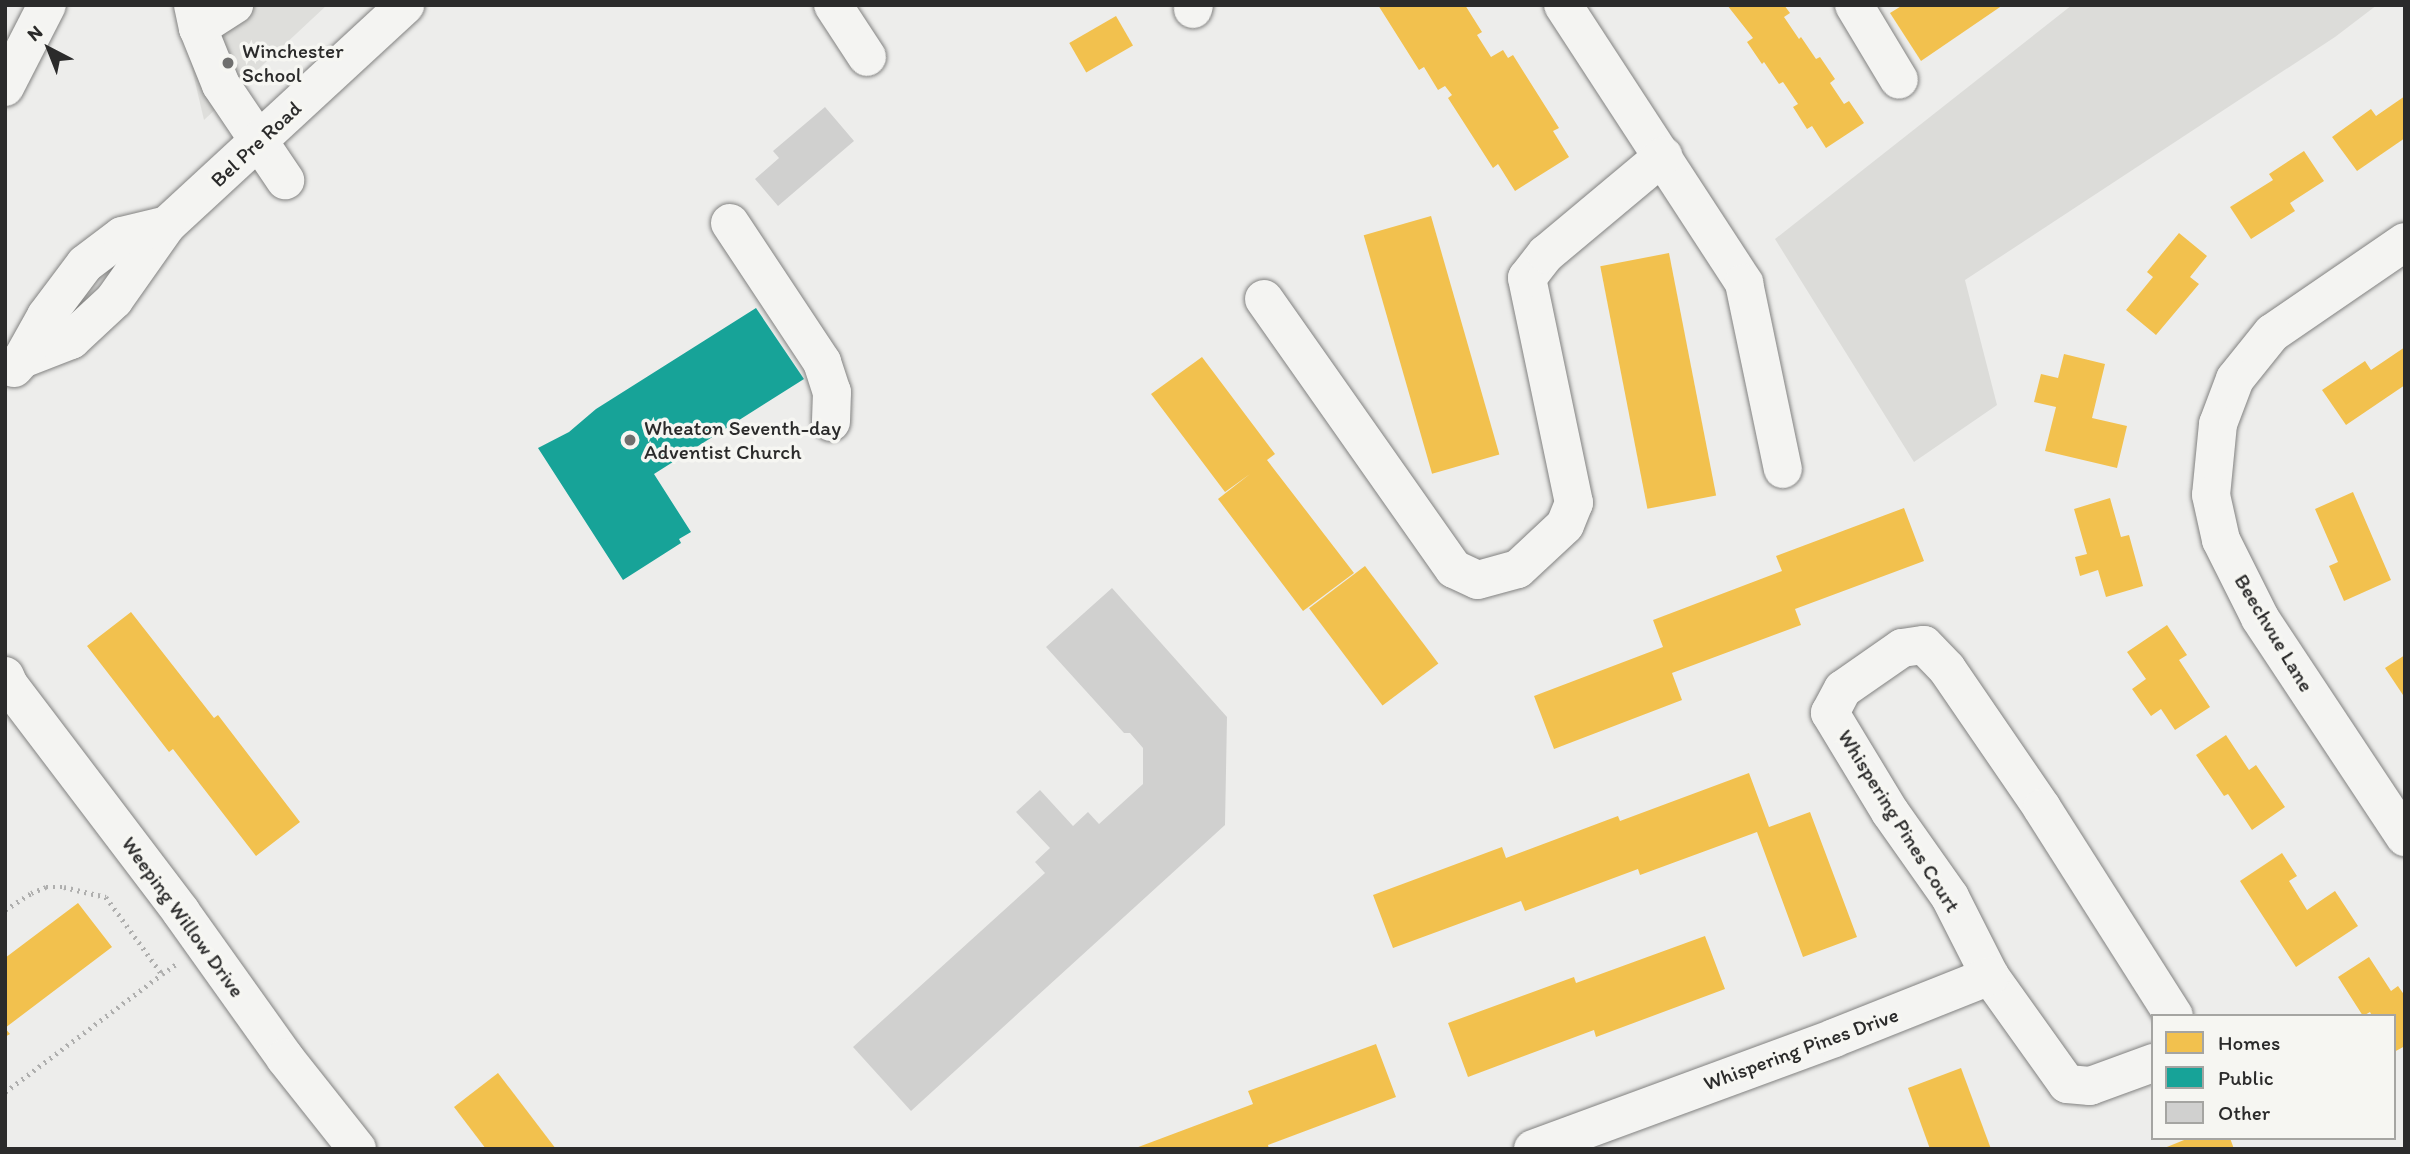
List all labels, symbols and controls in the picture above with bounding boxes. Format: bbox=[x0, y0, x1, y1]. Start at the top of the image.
north arrow bbox=[14, 14, 84, 84]
text: N bbox=[22, 20, 47, 46]
place label: Winchester School bbox=[242, 38, 344, 88]
marker: Winchester School bbox=[220, 55, 236, 71]
street label: Bel Pre Road bbox=[206, 96, 306, 192]
place label: Wheaton Seventh-day Adventist Church bbox=[644, 415, 841, 465]
marker: Wheaton Seventh-day Adventist Church bbox=[622, 432, 638, 448]
street label: Beechvue Lane bbox=[2229, 569, 2319, 697]
street label: Whispering Pines Court bbox=[1833, 725, 1965, 917]
street label: Weeping Willow Drive bbox=[116, 832, 250, 1002]
street label: Whispering Pines Drive bbox=[1700, 1002, 1902, 1096]
legend bbox=[2151, 1014, 2396, 1140]
text: Homes bbox=[2218, 1030, 2280, 1055]
text: Public bbox=[2218, 1065, 2274, 1090]
text: Other bbox=[2218, 1100, 2270, 1125]

